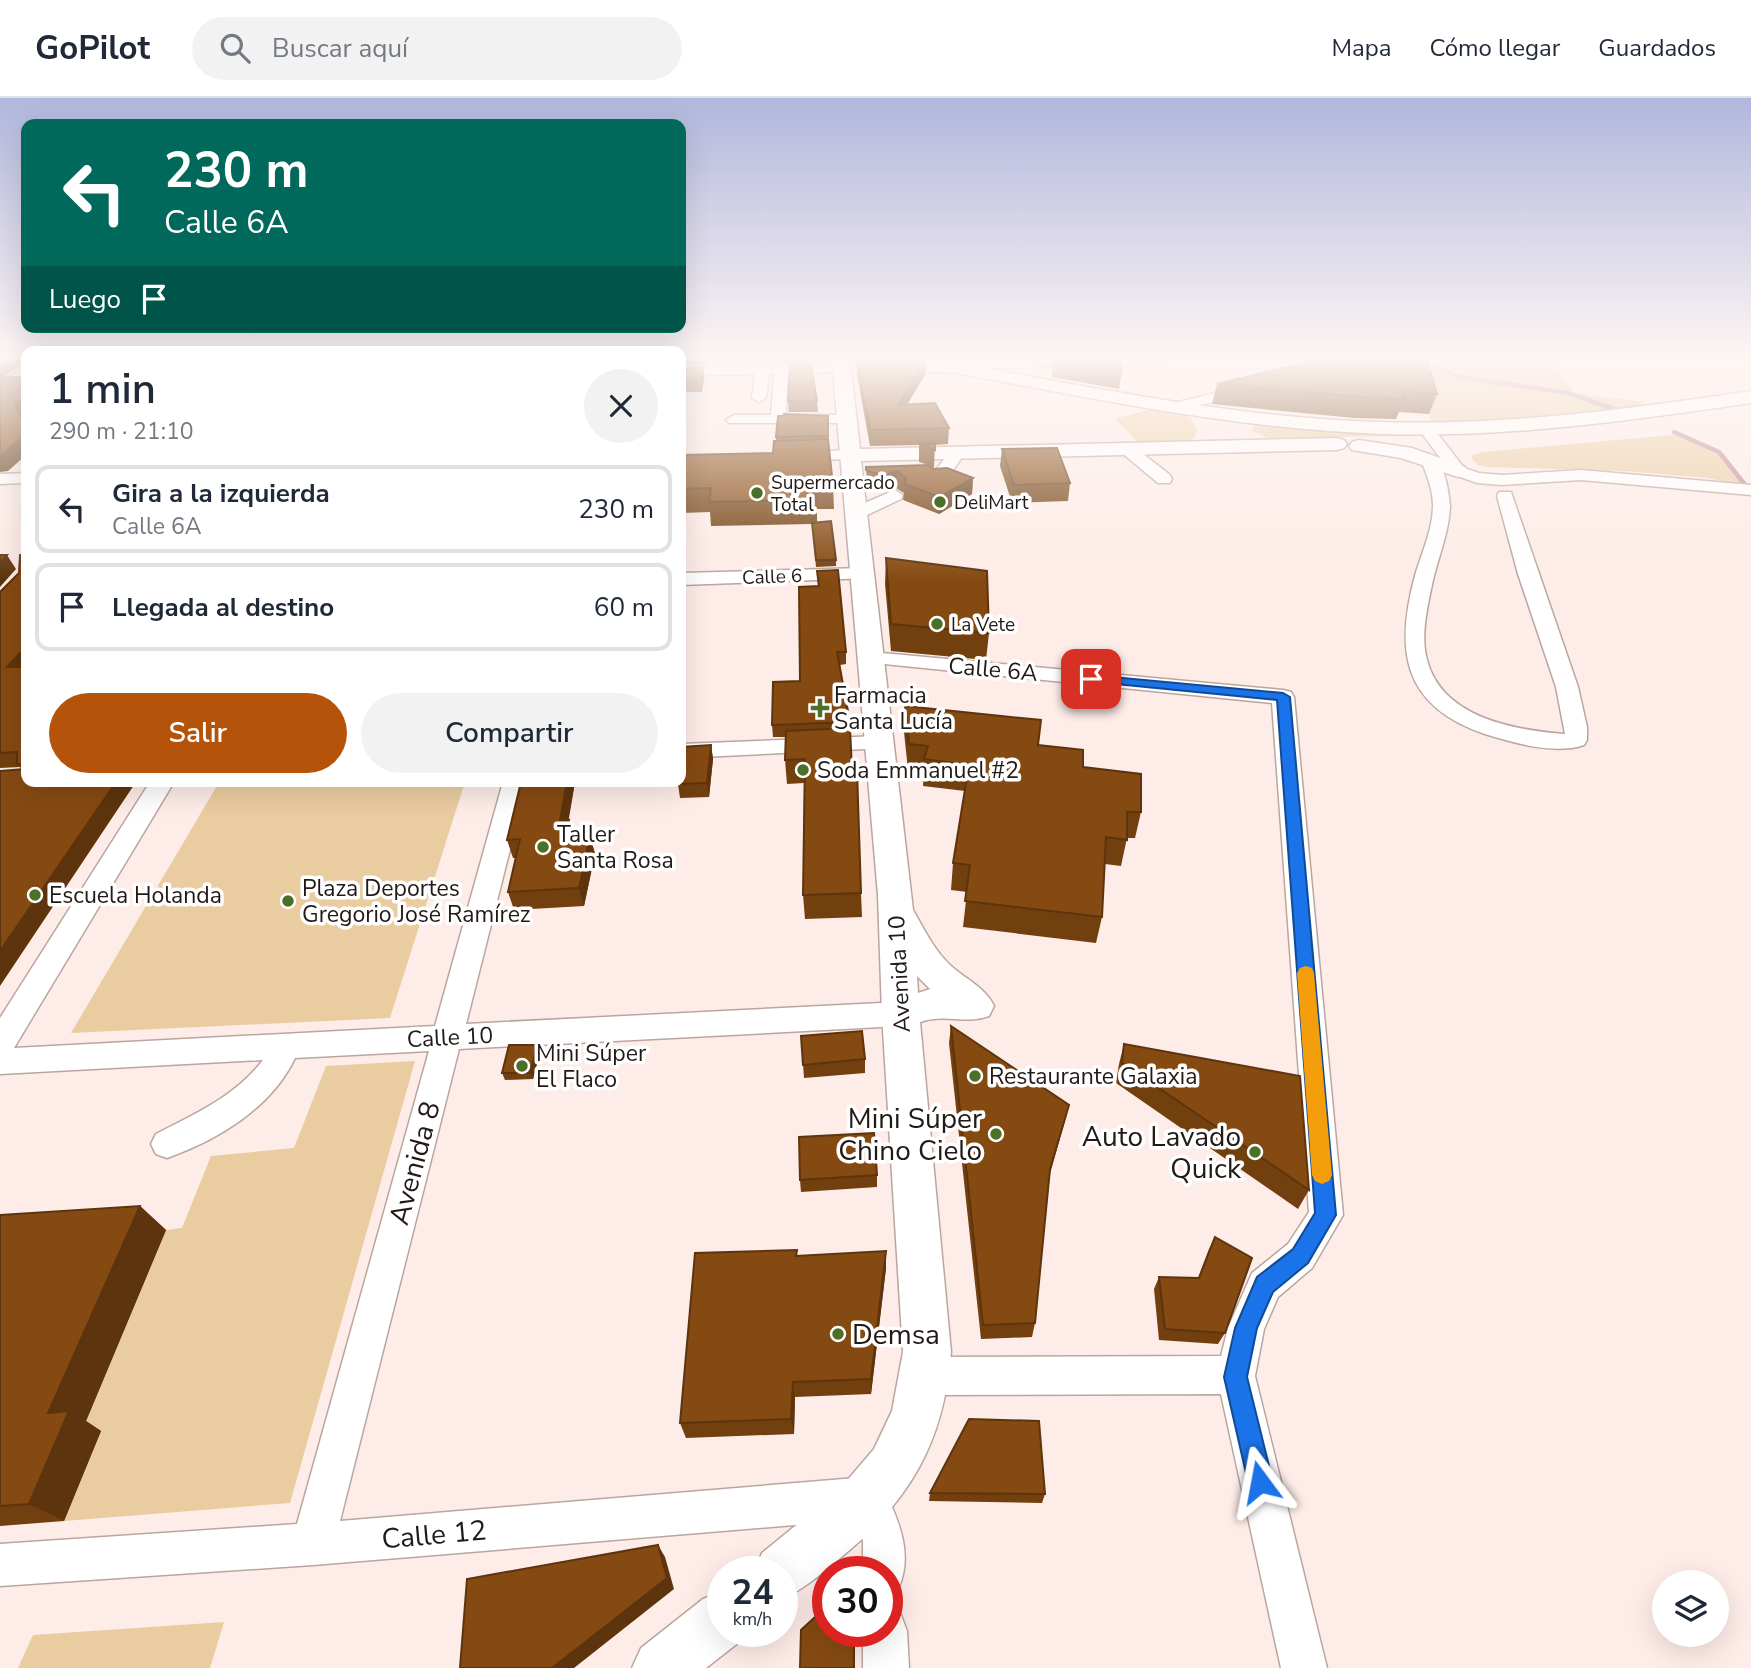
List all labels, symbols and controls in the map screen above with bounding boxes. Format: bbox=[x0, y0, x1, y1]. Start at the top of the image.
search box bbox=[192, 17, 682, 80]
text: GoPilot bbox=[35, 26, 150, 71]
icon: search bbox=[216, 29, 254, 67]
text: Buscar aquí bbox=[272, 31, 408, 66]
text: Mapa bbox=[1331, 32, 1391, 64]
text: Cómo llegar bbox=[1429, 32, 1560, 64]
text: Guardados bbox=[1598, 32, 1716, 64]
text: 230 m bbox=[164, 137, 308, 204]
icon: left bbox=[49, 147, 140, 238]
text: Calle 6A bbox=[164, 201, 289, 244]
icon: arrive bbox=[135, 280, 173, 318]
text: Luego bbox=[49, 282, 121, 317]
text: 1 min bbox=[49, 361, 156, 418]
button: close bbox=[584, 369, 658, 443]
text: 290 m · 21:10 bbox=[49, 416, 194, 447]
place label: Supermercado Total bbox=[771, 470, 895, 518]
text: Gira a la izquierda bbox=[112, 476, 330, 511]
marker: Supermercado Total bbox=[749, 485, 765, 501]
icon: left bbox=[53, 490, 91, 528]
place label: DeliMart bbox=[954, 490, 1029, 516]
text: 230 m bbox=[578, 492, 654, 527]
marker: DeliMart bbox=[932, 494, 948, 510]
text: Calle 6A bbox=[112, 511, 202, 542]
street label: Calle 6 bbox=[742, 563, 803, 591]
icon: arrive bbox=[53, 588, 91, 626]
text: Llegada al destino bbox=[112, 590, 334, 625]
text: 60 m bbox=[594, 590, 654, 625]
place label: La Vete bbox=[951, 612, 1015, 638]
marker: La Vete bbox=[929, 616, 945, 632]
pin bbox=[1061, 649, 1121, 709]
street label: Calle 6A bbox=[947, 650, 1039, 689]
icon: arrive bbox=[1072, 660, 1110, 698]
place label: Farmacia Santa Lucía bbox=[834, 680, 953, 737]
button: Salir bbox=[49, 693, 347, 773]
button: Compartir bbox=[361, 693, 658, 773]
marker: Farmacia Santa Lucía bbox=[812, 700, 828, 716]
place label: Soda Emmanuel #2 bbox=[817, 755, 1019, 786]
marker: Soda Emmanuel #2 bbox=[795, 762, 811, 778]
place label: Taller Santa Rosa bbox=[557, 819, 674, 876]
marker: Taller Santa Rosa bbox=[535, 839, 551, 855]
place label: Plaza Deportes Gregorio José Ramírez bbox=[302, 873, 531, 930]
place label: Escuela Holanda bbox=[49, 880, 222, 911]
marker: Escuela Holanda bbox=[27, 887, 43, 903]
marker: Plaza Deportes Gregorio José Ramírez bbox=[280, 893, 296, 909]
street label: Avenida 10 bbox=[881, 914, 918, 1034]
street label: Calle 10 bbox=[406, 1020, 494, 1055]
place label: Mini Súper El Flaco bbox=[536, 1038, 647, 1095]
marker: Mini Súper El Flaco bbox=[514, 1058, 530, 1074]
place label: Restaurante Galaxia bbox=[989, 1061, 1197, 1092]
marker: Restaurante Galaxia bbox=[967, 1068, 983, 1084]
street label: Avenida 8 bbox=[380, 1097, 450, 1229]
place label: Mini Súper Chino Cielo bbox=[838, 1100, 982, 1170]
place label: Auto Lavado Quick bbox=[1082, 1118, 1242, 1188]
marker: Mini Súper Chino Cielo bbox=[988, 1126, 1004, 1142]
marker: Auto Lavado Quick bbox=[1247, 1144, 1263, 1160]
place label: Demsa bbox=[852, 1316, 940, 1354]
marker: Demsa bbox=[830, 1326, 846, 1342]
position arrow bbox=[1223, 1445, 1297, 1519]
street label: Calle 12 bbox=[380, 1511, 488, 1559]
speed limit sign: 30 bbox=[812, 1556, 903, 1647]
text: 24 bbox=[731, 1569, 774, 1616]
map controls bbox=[1652, 1570, 1729, 1647]
button: layers bbox=[1652, 1570, 1729, 1647]
text: km/h bbox=[733, 1607, 772, 1631]

